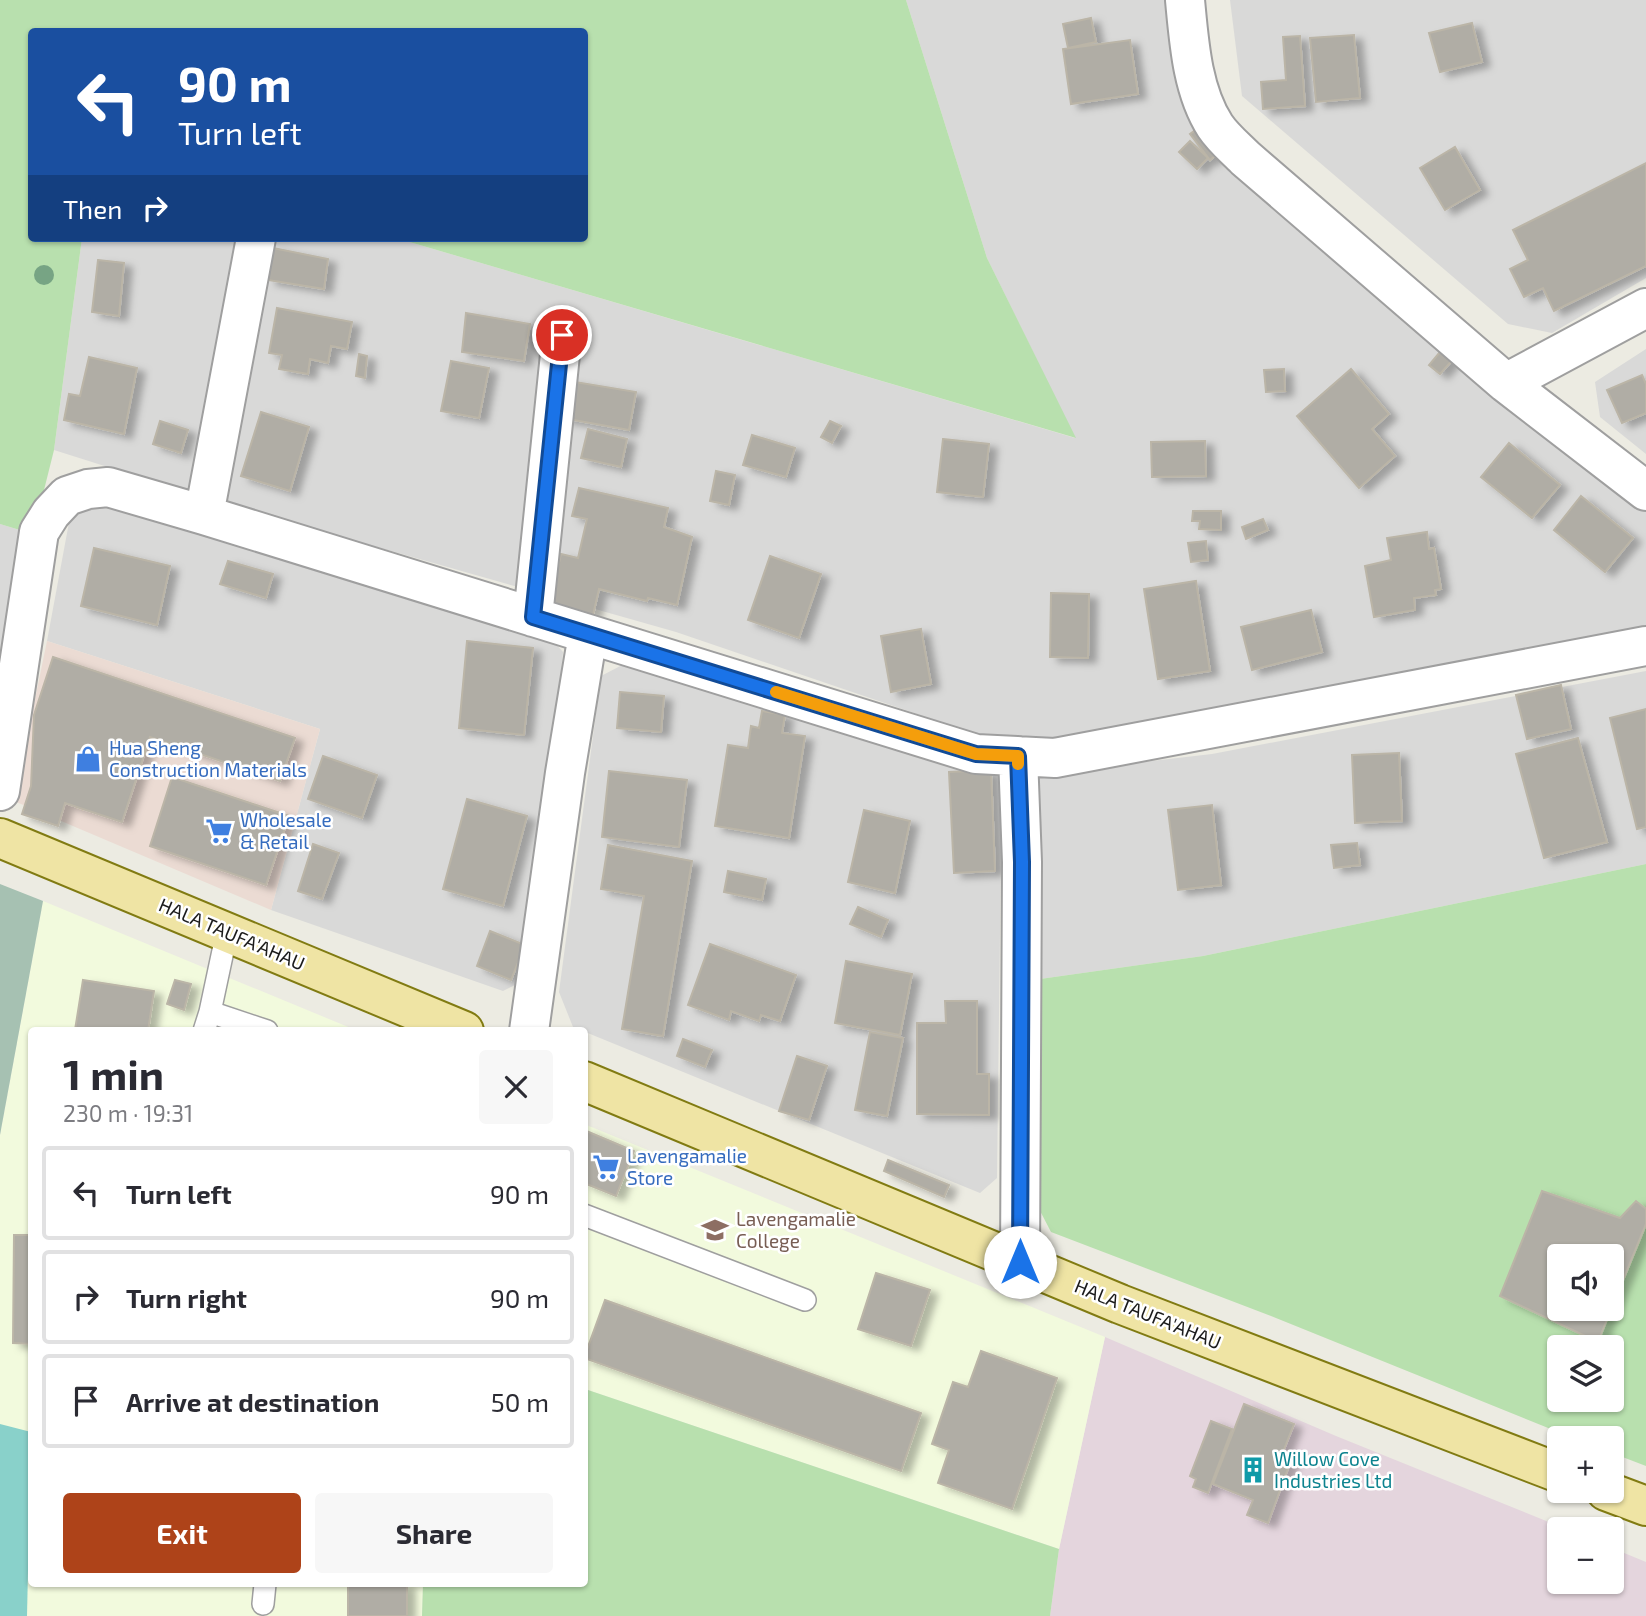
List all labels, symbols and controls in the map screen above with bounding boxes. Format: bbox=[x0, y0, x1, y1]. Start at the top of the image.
text: 90 m bbox=[178, 53, 292, 112]
icon: left bbox=[63, 56, 154, 147]
text: Turn left bbox=[178, 113, 302, 151]
icon: right bbox=[136, 189, 174, 227]
text: Then bbox=[63, 193, 122, 224]
pin bbox=[532, 305, 592, 365]
icon: arrive bbox=[543, 316, 581, 354]
place label: Hua Sheng Construction Materials bbox=[109, 736, 307, 781]
shop icon: Hua Sheng Construction Materials bbox=[73, 744, 103, 774]
place label: Wholesale & Retail bbox=[240, 808, 332, 853]
supermarket icon: Wholesale & Retail bbox=[204, 816, 234, 846]
street label: HALA TAUFA'AHAU bbox=[156, 892, 309, 975]
text: 1 min bbox=[63, 1048, 164, 1098]
button: close bbox=[479, 1050, 553, 1124]
text: 230 m · 19:31 bbox=[63, 1099, 193, 1127]
place label: Lavengamalie Store bbox=[627, 1144, 747, 1189]
supermarket icon: Lavengamalie Store bbox=[591, 1152, 621, 1182]
icon: left bbox=[67, 1174, 105, 1212]
text: Turn left bbox=[126, 1178, 232, 1209]
text: 90 m bbox=[490, 1178, 549, 1209]
place label: Lavengamalie College bbox=[736, 1207, 856, 1252]
school or university icon: Lavengamalie College bbox=[700, 1215, 730, 1245]
position arrow bbox=[983, 1225, 1057, 1299]
map controls bbox=[1547, 1244, 1624, 1594]
button: sound bbox=[1547, 1244, 1624, 1321]
street label: HALA TAUFA'AHAU bbox=[1071, 1274, 1225, 1353]
icon: right bbox=[67, 1278, 105, 1316]
text: Turn right bbox=[126, 1282, 247, 1313]
text: 90 m bbox=[490, 1282, 549, 1313]
button: layers bbox=[1547, 1335, 1624, 1412]
icon: arrive bbox=[67, 1382, 105, 1420]
text: Arrive at destination bbox=[126, 1386, 379, 1417]
text: 50 m bbox=[491, 1386, 549, 1417]
button: + bbox=[1547, 1426, 1624, 1503]
place label: Willow Cove Industries Ltd bbox=[1274, 1447, 1392, 1492]
building icon: Willow Cove Industries Ltd bbox=[1238, 1455, 1268, 1485]
button: Exit bbox=[63, 1493, 301, 1573]
button: Share bbox=[315, 1493, 553, 1573]
button: − bbox=[1547, 1517, 1624, 1594]

